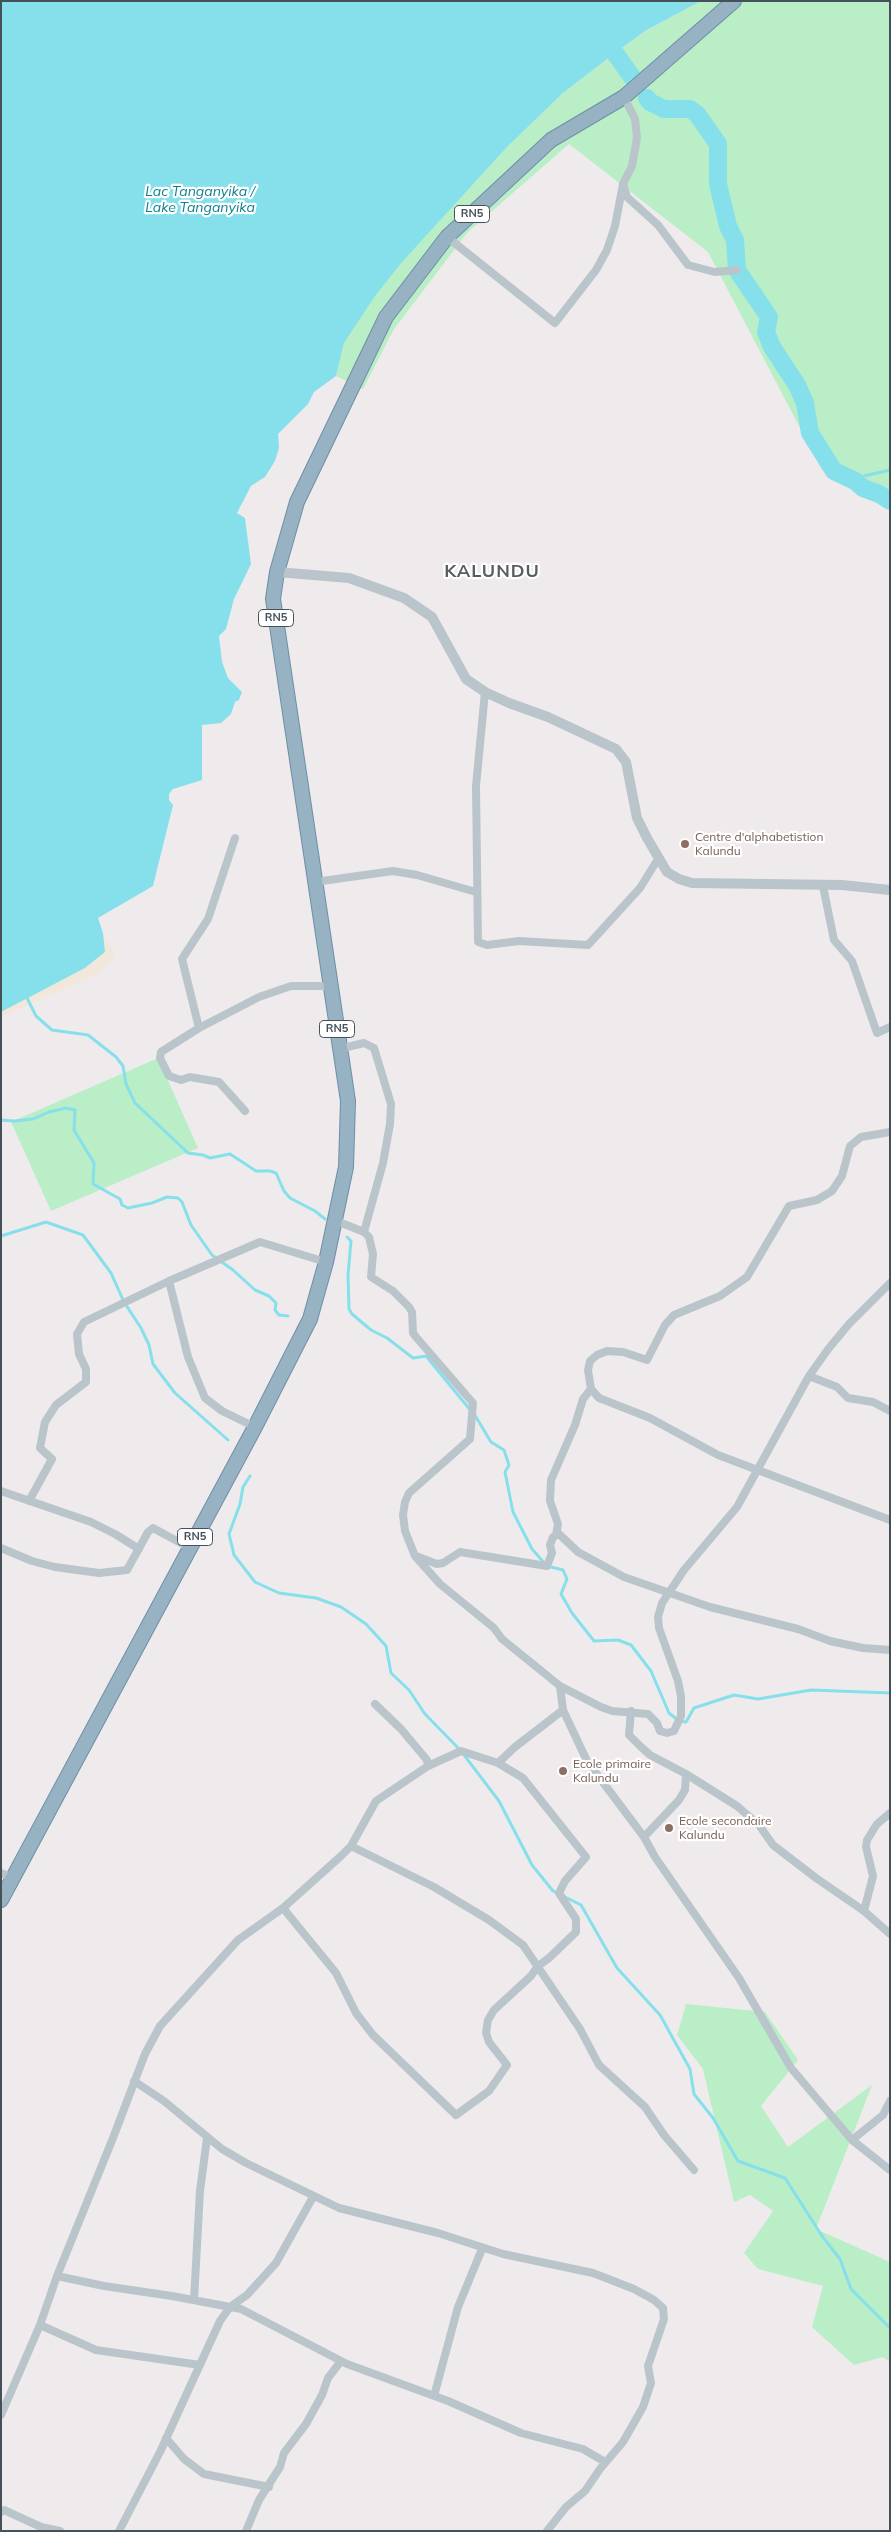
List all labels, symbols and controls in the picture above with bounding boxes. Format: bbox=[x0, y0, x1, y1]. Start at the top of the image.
water label: Lac Tanganyika / Lake Tanganyika bbox=[145, 184, 255, 216]
road number: RN5 bbox=[454, 205, 490, 222]
district label: KALUNDU bbox=[443, 561, 541, 583]
road number: RN5 bbox=[258, 610, 294, 626]
place label: Centre d'alphabetistion Kalundu bbox=[695, 830, 823, 858]
marker: Centre d'alphabetistion Kalundu bbox=[679, 838, 691, 850]
road number: RN5 bbox=[320, 1021, 354, 1038]
road number: RN5 bbox=[178, 1528, 212, 1545]
place label: Ecole primaire Kalundu bbox=[573, 1757, 651, 1785]
marker: Ecole primaire Kalundu bbox=[557, 1765, 569, 1777]
place label: Ecole secondaire Kalundu bbox=[679, 1814, 771, 1842]
marker: Ecole secondaire Kalundu bbox=[663, 1822, 675, 1834]

